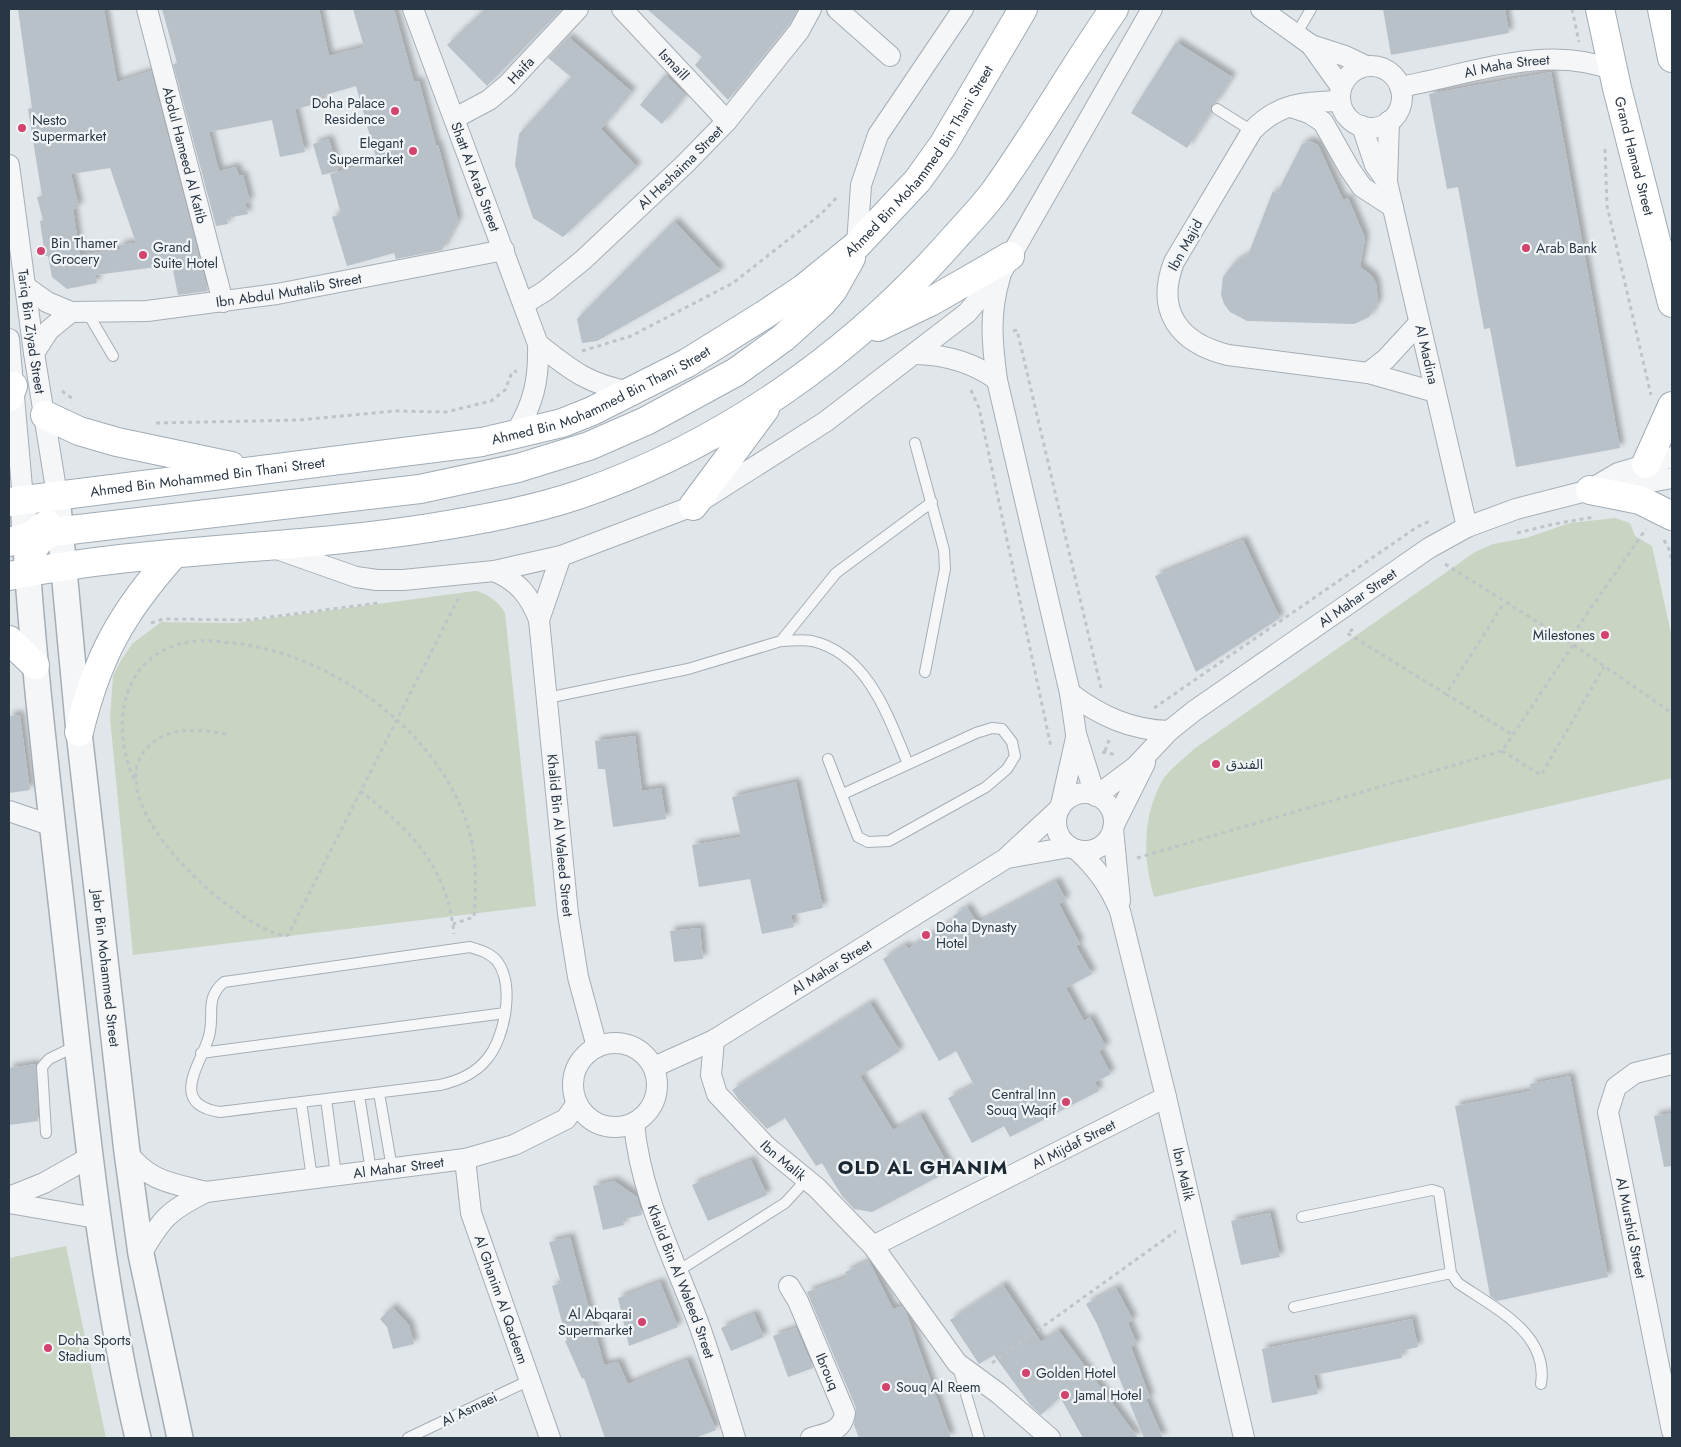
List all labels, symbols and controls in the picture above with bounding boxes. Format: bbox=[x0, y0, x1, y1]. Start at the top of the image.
street label: Ismaill bbox=[654, 44, 694, 85]
street label: Al Maha Street bbox=[1462, 49, 1550, 83]
street label: Haifa bbox=[503, 52, 539, 89]
street label: Ahmed Bin Mohammed Bin Thani Street bbox=[840, 61, 998, 261]
street label: Abdul Hameed Al Katib bbox=[158, 85, 212, 226]
place label: Doha Palace Residence bbox=[312, 93, 385, 129]
street label: Grand Hamad Street bbox=[1610, 94, 1659, 218]
marker: Doha Palace Residence bbox=[389, 105, 401, 117]
place label: Nesto Supermarket bbox=[32, 110, 107, 146]
street label: Shatt Al Arab Street bbox=[446, 119, 505, 235]
street label: Al Heshaima Street bbox=[633, 120, 728, 214]
marker: Nesto Supermarket bbox=[16, 122, 28, 134]
place label: Elegant Supermarket bbox=[329, 133, 404, 169]
marker: Elegant Supermarket bbox=[407, 145, 419, 157]
street label: Ibn Majid bbox=[1163, 216, 1207, 274]
place label: Bin Thamer Grocery bbox=[51, 233, 118, 269]
place label: Grand Suite Hotel bbox=[153, 237, 218, 273]
place label: Arab Bank bbox=[1536, 238, 1598, 258]
marker: Arab Bank bbox=[1520, 242, 1532, 254]
marker: Bin Thamer Grocery bbox=[35, 245, 47, 257]
marker: Grand Suite Hotel bbox=[137, 249, 149, 261]
street label: Tariq Bin Ziyad Street bbox=[13, 268, 51, 396]
street label: Ibn Abdul Muttalib Street bbox=[214, 268, 364, 312]
street label: Al Madina bbox=[1410, 323, 1444, 386]
street label: Ahmed Bin Mohammed Bin Thani Street bbox=[489, 341, 714, 449]
street label: Ahmed Bin Mohammed Bin Thani Street bbox=[89, 452, 327, 502]
street label: Al Mahar Street bbox=[1314, 563, 1401, 632]
place label: Milestones bbox=[1533, 625, 1595, 645]
marker: Milestones bbox=[1599, 629, 1611, 641]
street label: Khalid Bin Al Waleed Street bbox=[542, 753, 578, 919]
place label: الفندق bbox=[1226, 754, 1263, 774]
marker: الفندق bbox=[1210, 758, 1222, 770]
street label: Jabr Bin Mohammed Street bbox=[87, 887, 125, 1049]
place label: Doha Dynasty Hotel bbox=[936, 917, 1017, 953]
marker: Doha Dynasty Hotel bbox=[920, 929, 932, 941]
street label: Al Mahar Street bbox=[787, 934, 876, 1000]
place label: Central Inn Souq Waqif bbox=[986, 1084, 1057, 1120]
marker: Central Inn Souq Waqif bbox=[1060, 1096, 1072, 1108]
street label: Al Mijdaf Street bbox=[1028, 1114, 1119, 1174]
street label: Ibn Malik bbox=[756, 1136, 811, 1186]
street label: Ibn Malik bbox=[1168, 1145, 1200, 1203]
street label: Al Mahar Street bbox=[352, 1152, 446, 1183]
district label: OLD AL GHANIM bbox=[838, 1154, 1008, 1181]
street label: Al Murshid Street bbox=[1611, 1176, 1651, 1281]
street label: Khalid Bin Al Waleed Street bbox=[643, 1202, 720, 1361]
street label: Al Ghanim Al Qadeem bbox=[469, 1232, 533, 1367]
place label: Al Abqarai Supermarket bbox=[558, 1304, 633, 1340]
marker: Al Abqarai Supermarket bbox=[636, 1316, 648, 1328]
place label: Doha Sports Stadium bbox=[58, 1330, 131, 1366]
marker: Doha Sports Stadium bbox=[42, 1342, 54, 1354]
street label: Ibrouq bbox=[811, 1350, 844, 1393]
place label: Golden Hotel bbox=[1036, 1363, 1116, 1383]
marker: Golden Hotel bbox=[1020, 1367, 1032, 1379]
place label: Souq Al Reem bbox=[896, 1377, 981, 1397]
marker: Souq Al Reem bbox=[880, 1381, 892, 1393]
place label: Jamal Hotel bbox=[1073, 1385, 1142, 1405]
street label: Al Asmaei bbox=[438, 1387, 500, 1431]
marker: Jamal Hotel bbox=[1059, 1389, 1071, 1401]

